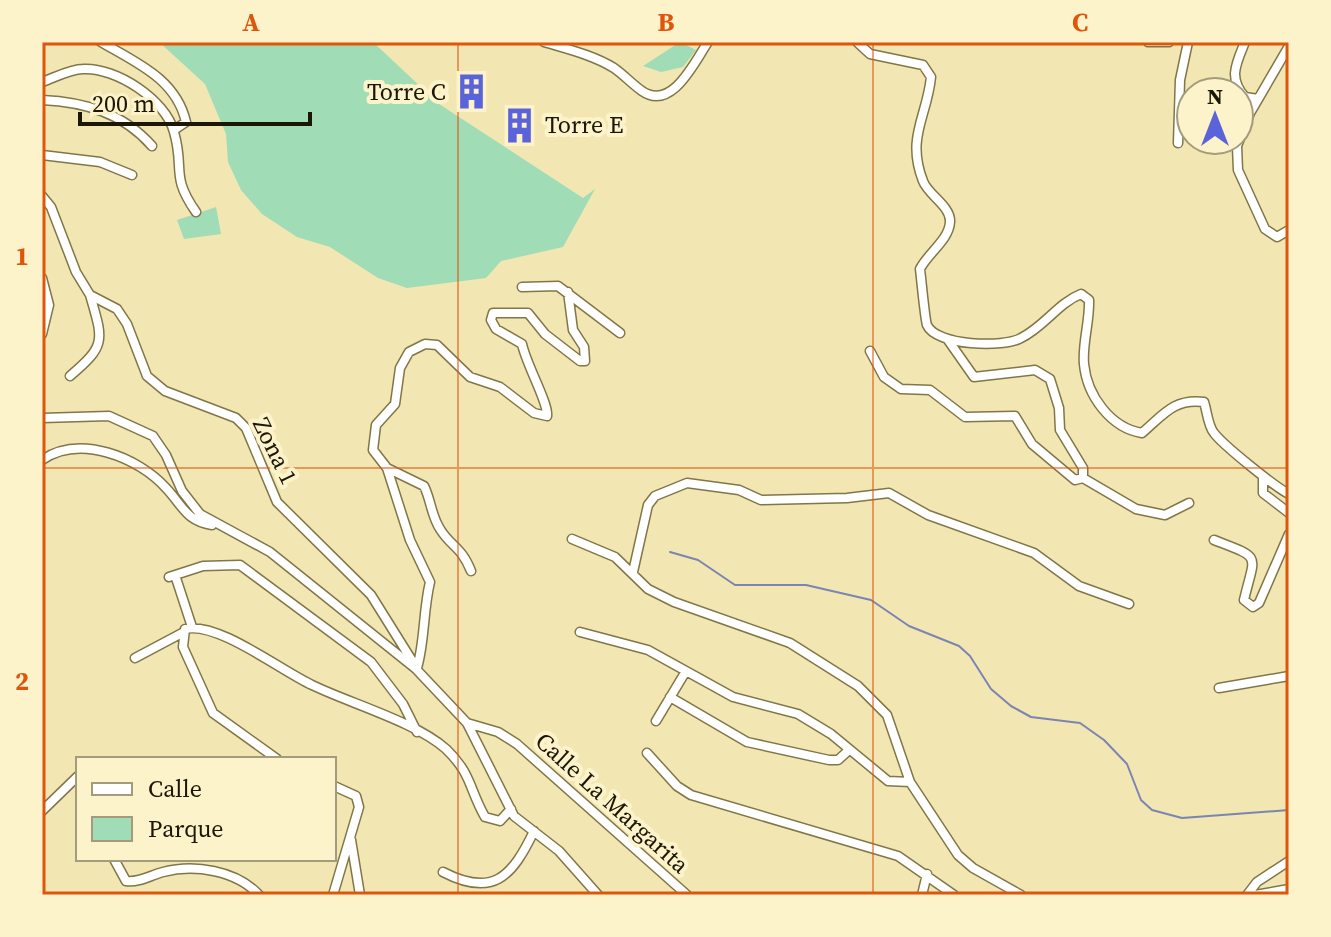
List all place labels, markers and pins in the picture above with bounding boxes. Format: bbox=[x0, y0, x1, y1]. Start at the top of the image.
building icon: Torre C bbox=[453, 73, 491, 111]
place label: Torre C bbox=[367, 75, 446, 108]
building icon: Torre E bbox=[500, 106, 538, 144]
place label: Torre E bbox=[545, 108, 623, 141]

